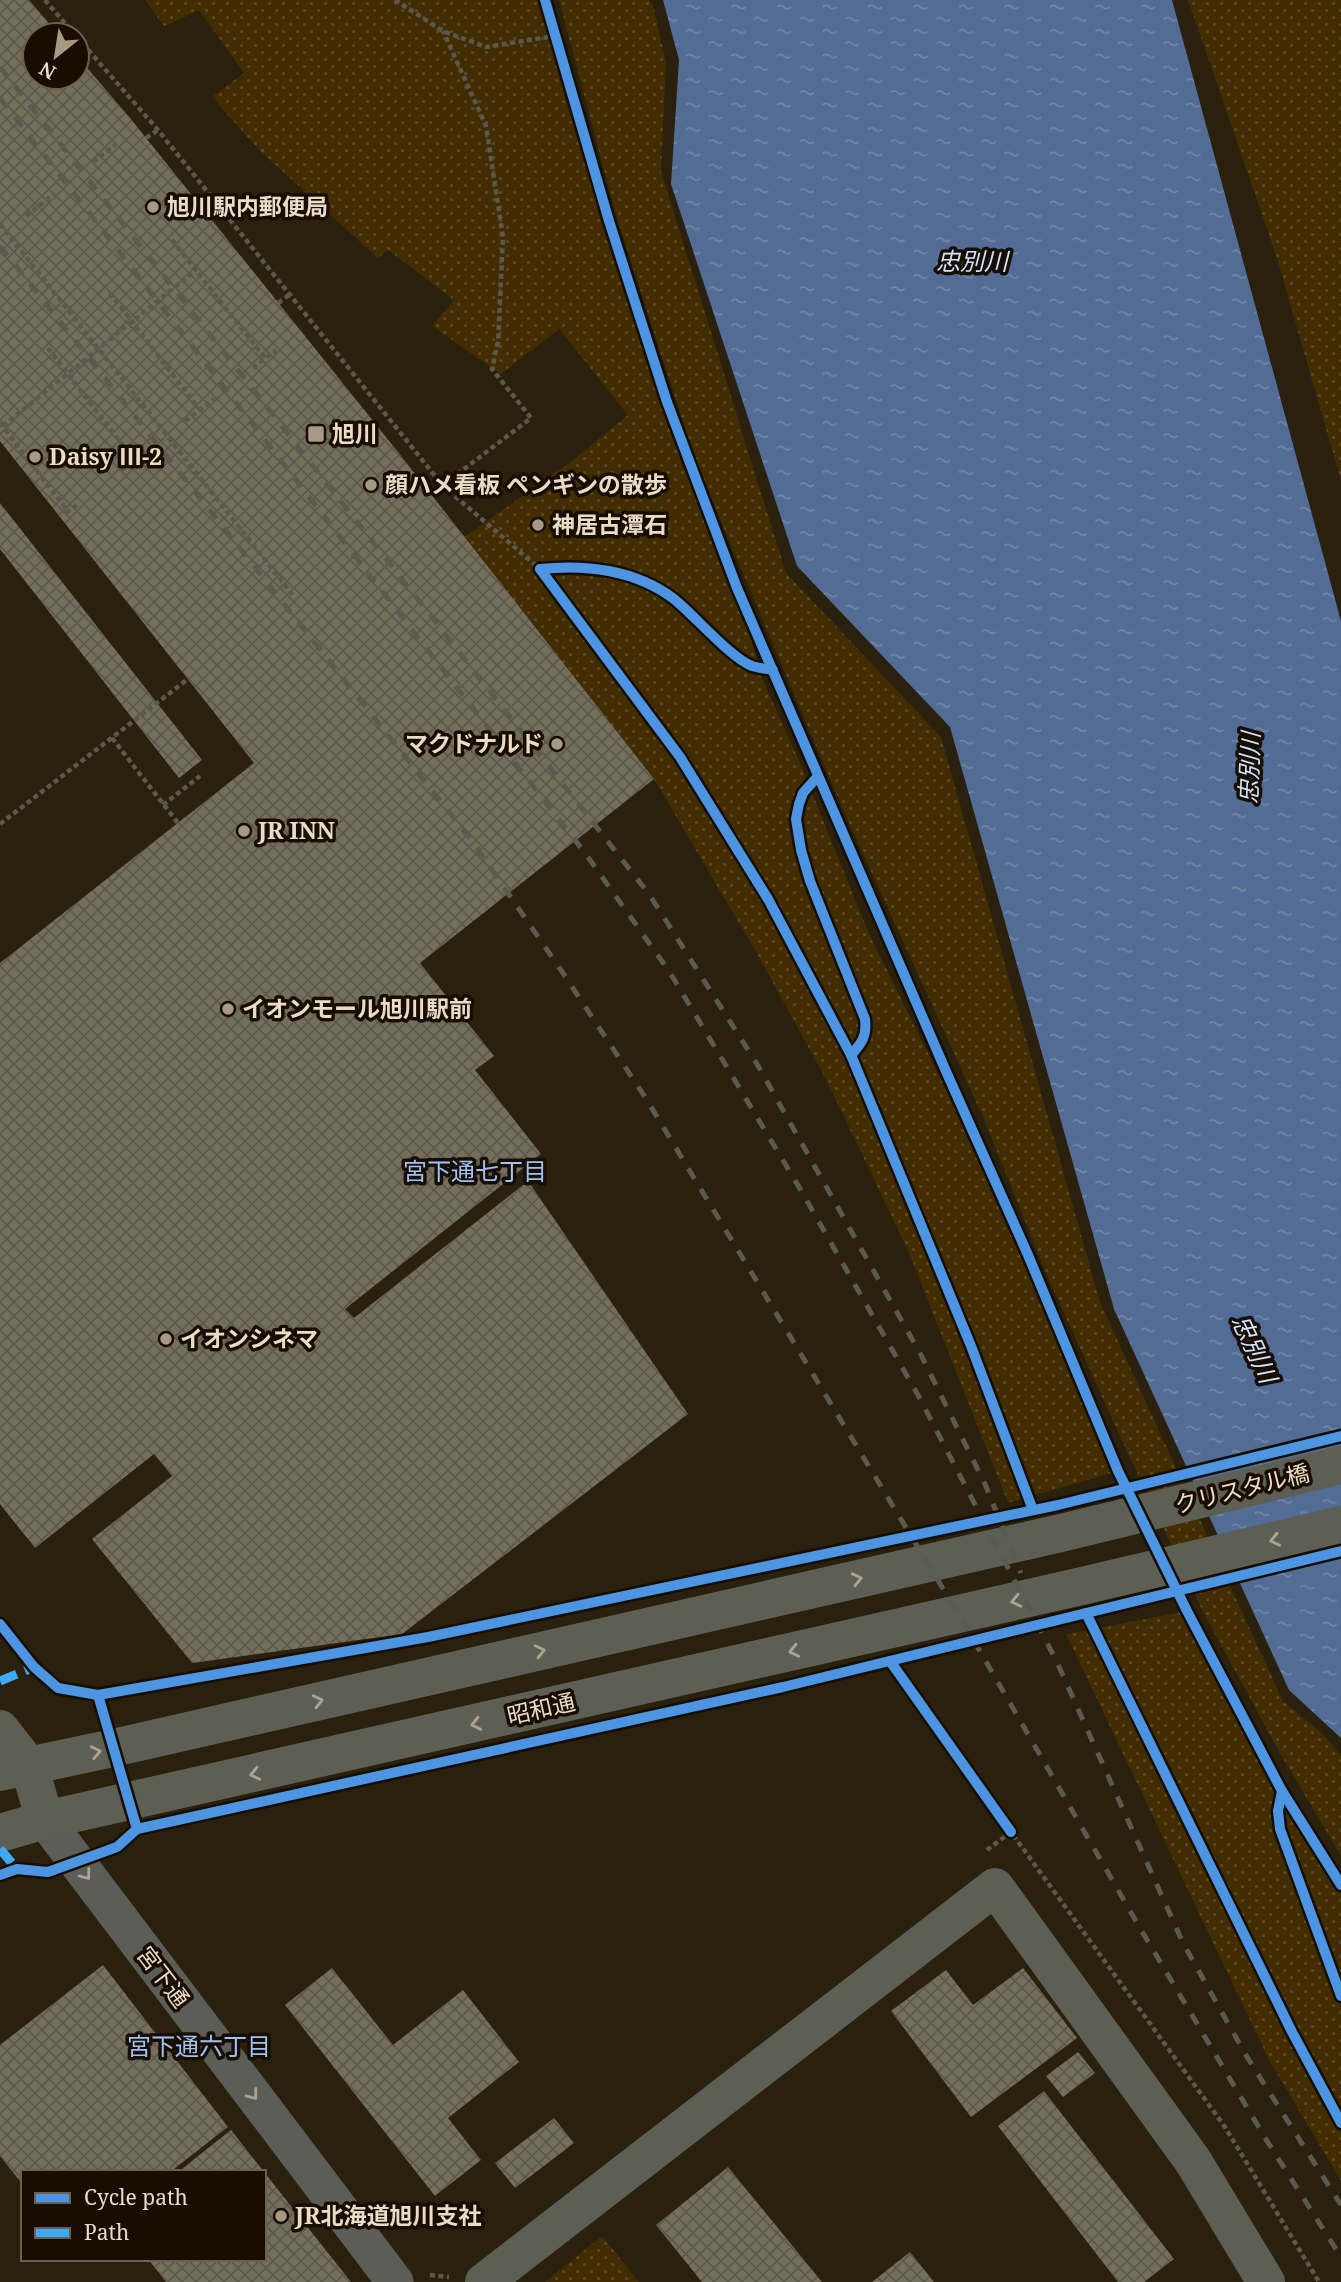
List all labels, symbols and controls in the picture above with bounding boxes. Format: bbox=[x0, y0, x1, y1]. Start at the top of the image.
north arrow bbox=[21, 21, 91, 91]
text: N bbox=[34, 56, 60, 86]
place label: 旭川駅内郵便局 bbox=[167, 190, 328, 222]
marker: 旭川駅内郵便局 bbox=[145, 199, 161, 215]
water label: 忠別川 bbox=[936, 244, 1011, 277]
place label: 旭川 bbox=[332, 417, 378, 449]
marker: 旭川 bbox=[306, 424, 326, 444]
place label: Daisy Ⅲ-2 bbox=[49, 440, 162, 472]
marker: Daisy Ⅲ-2 bbox=[27, 449, 43, 465]
place label: 顔ハメ看板 ペンギンの散歩 bbox=[385, 468, 667, 500]
marker: 顔ハメ看板 ペンギンの散歩 bbox=[363, 477, 379, 493]
place label: 神居古潭石 bbox=[552, 508, 667, 540]
marker: 神居古潭石 bbox=[530, 517, 546, 533]
place label: マクドナルド bbox=[405, 727, 543, 759]
water label: 忠別川 bbox=[1231, 728, 1266, 805]
marker: マクドナルド bbox=[549, 736, 565, 752]
place label: JR INN bbox=[257, 814, 335, 846]
marker: JR INN bbox=[236, 823, 252, 839]
place label: イオンモール旭川駅前 bbox=[242, 992, 472, 1024]
marker: イオンモール旭川駅前 bbox=[220, 1001, 236, 1017]
district label: 宮下通七丁目 bbox=[403, 1154, 547, 1187]
water label: 忠別川 bbox=[1225, 1309, 1287, 1391]
place label: イオンシネマ bbox=[180, 1322, 318, 1354]
marker: イオンシネマ bbox=[158, 1331, 174, 1347]
street label: クリスタル橋 bbox=[1171, 1456, 1313, 1520]
one-way arrow bbox=[1269, 1532, 1281, 1547]
one-way arrow bbox=[851, 1573, 863, 1587]
one-way arrow bbox=[1010, 1593, 1022, 1608]
one-way arrow bbox=[788, 1643, 800, 1658]
one-way arrow bbox=[534, 1645, 546, 1659]
street label: 昭和通 bbox=[504, 1685, 578, 1731]
one-way arrow bbox=[312, 1695, 324, 1710]
one-way arrow bbox=[471, 1715, 483, 1730]
one-way arrow bbox=[90, 1746, 102, 1760]
one-way arrow bbox=[249, 1766, 261, 1780]
one-way arrow bbox=[78, 1867, 90, 1880]
street label: 宮下通 bbox=[130, 1939, 197, 2014]
district label: 宮下通六丁目 bbox=[127, 2029, 271, 2062]
one-way arrow bbox=[245, 2088, 258, 2100]
legend bbox=[21, 2170, 266, 2261]
text: Cycle path bbox=[84, 2183, 188, 2211]
place label: JR北海道旭川支社 bbox=[294, 2199, 481, 2231]
marker: JR北海道旭川支社 bbox=[273, 2208, 289, 2224]
text: Path bbox=[84, 2218, 129, 2246]

